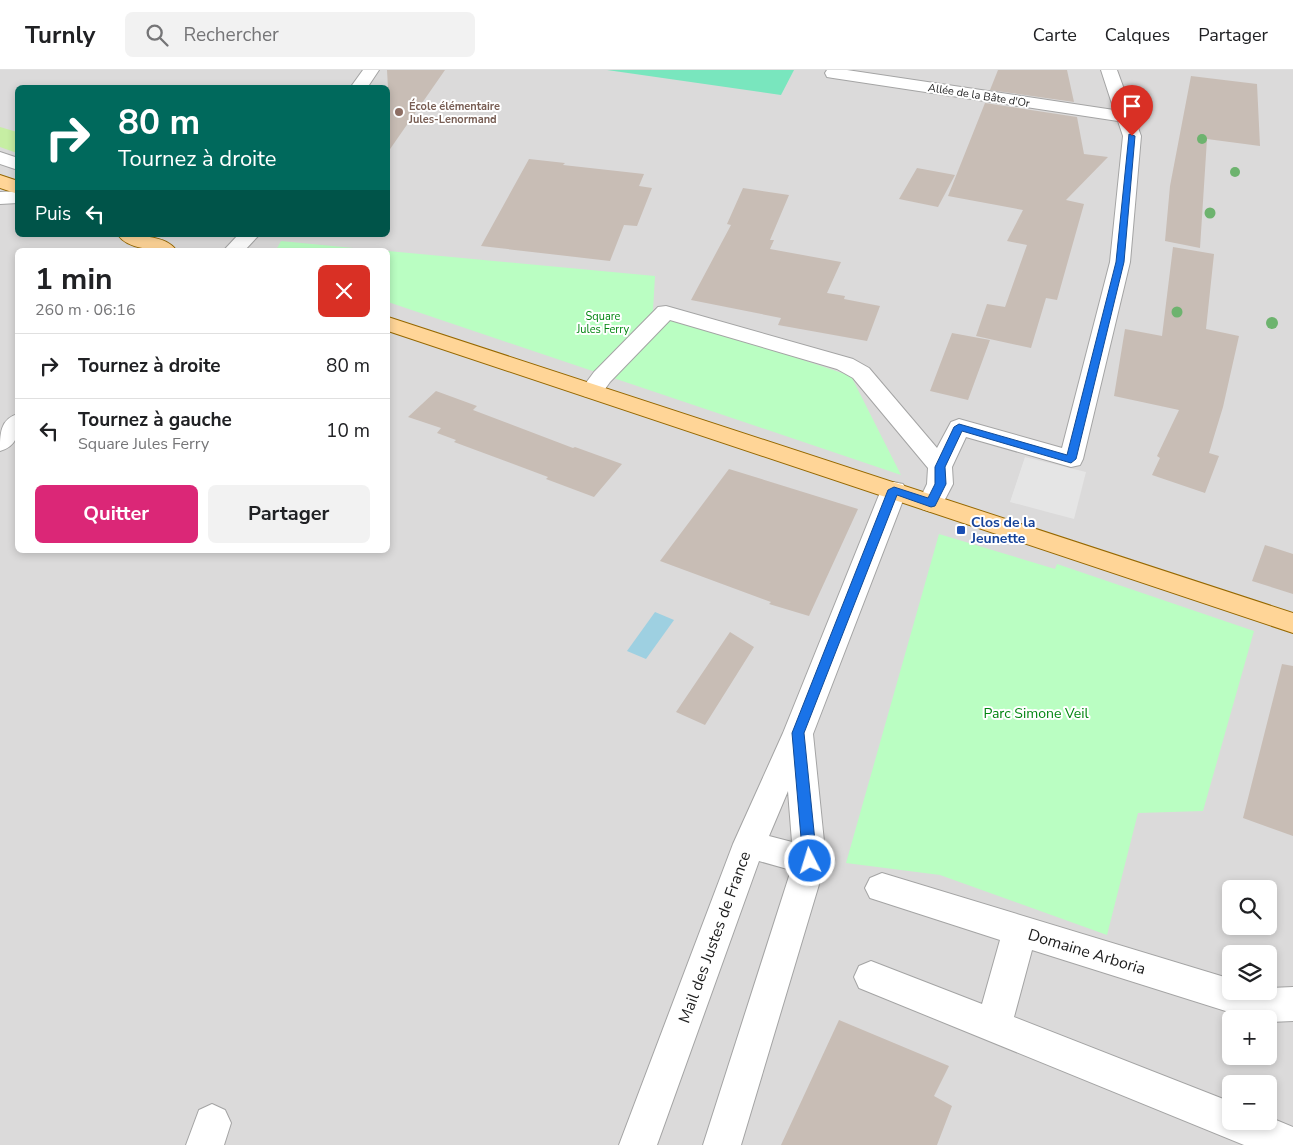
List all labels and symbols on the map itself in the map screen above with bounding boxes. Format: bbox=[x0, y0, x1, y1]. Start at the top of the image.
street label: Allée de la Bâte d'Or bbox=[927, 80, 1031, 111]
pin bbox=[1111, 85, 1153, 136]
place label: École élémentaire Jules-Lenormand bbox=[408, 98, 500, 127]
marker: École élémentaire Jules-Lenormand bbox=[393, 106, 405, 118]
park label: Square Jules Ferry bbox=[576, 309, 630, 337]
place label: Clos de la Jeunette bbox=[970, 513, 1035, 548]
marker: Clos de la Jeunette bbox=[955, 524, 967, 536]
park label: Parc Simone Veil bbox=[983, 704, 1089, 723]
position arrow bbox=[783, 834, 835, 886]
street label: Mail des Justes de France bbox=[674, 848, 756, 1026]
street label: Domaine Arboria bbox=[1025, 924, 1148, 980]

